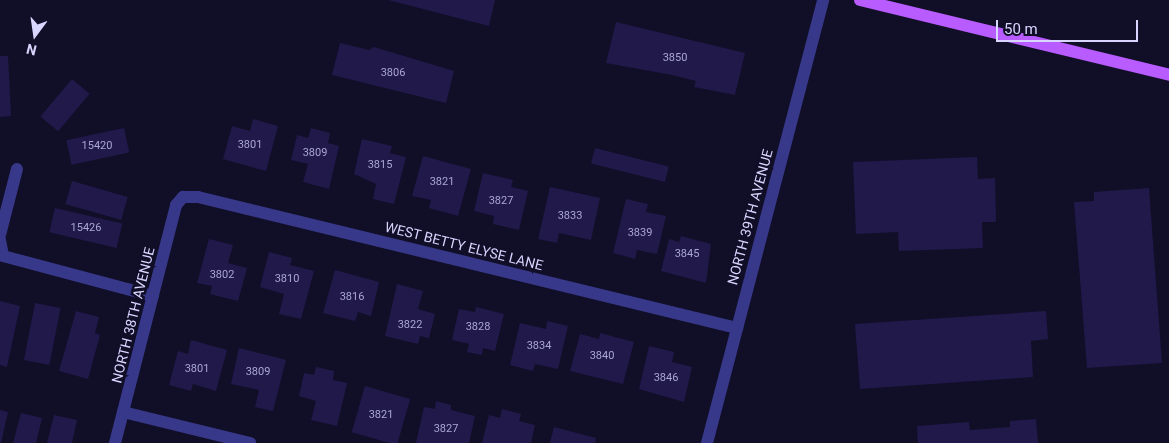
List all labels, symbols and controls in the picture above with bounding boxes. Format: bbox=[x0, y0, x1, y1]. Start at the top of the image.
north arrow bbox=[10, 10, 60, 60]
scale bar bbox=[999, 10, 1142, 42]
text: 50 m bbox=[1004, 20, 1038, 38]
text: N bbox=[25, 41, 38, 59]
house number: 3850 bbox=[663, 51, 687, 65]
house number: 3806 bbox=[381, 66, 405, 80]
house number: 3801 bbox=[238, 138, 262, 152]
house number: 15420 bbox=[82, 139, 112, 153]
house number: 3809 bbox=[303, 146, 327, 160]
street label: NORTH 39TH AVENUE bbox=[724, 147, 776, 287]
house number: 3815 bbox=[368, 158, 392, 172]
house number: 3821 bbox=[430, 175, 454, 189]
house number: 3827 bbox=[489, 194, 513, 208]
house number: 3833 bbox=[558, 209, 582, 223]
street label: WEST BETTY ELYSE LANE bbox=[383, 218, 545, 274]
house number: 15426 bbox=[71, 221, 101, 235]
house number: 3839 bbox=[628, 226, 652, 240]
street label: NORTH 38TH AVENUE bbox=[108, 245, 158, 385]
house number: 3845 bbox=[675, 247, 699, 261]
house number: 3802 bbox=[210, 268, 234, 282]
house number: 3810 bbox=[275, 272, 299, 286]
house number: 3816 bbox=[340, 290, 364, 304]
house number: 3822 bbox=[398, 318, 422, 332]
house number: 3828 bbox=[466, 320, 490, 334]
house number: 3834 bbox=[527, 339, 551, 353]
house number: 3840 bbox=[590, 349, 614, 363]
house number: 3801 bbox=[185, 362, 209, 376]
house number: 3809 bbox=[246, 365, 270, 379]
house number: 3846 bbox=[654, 371, 678, 385]
house number: 3821 bbox=[369, 408, 393, 422]
house number: 3827 bbox=[434, 422, 458, 436]

